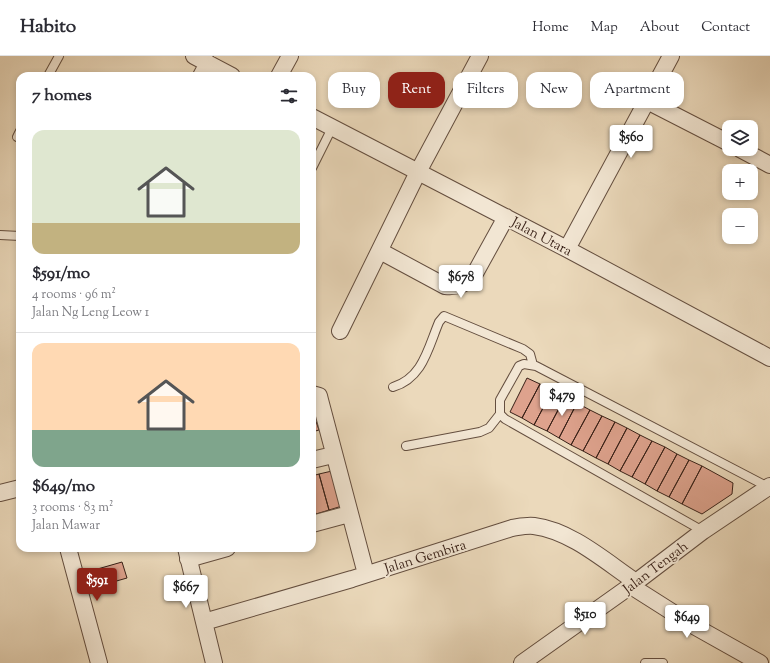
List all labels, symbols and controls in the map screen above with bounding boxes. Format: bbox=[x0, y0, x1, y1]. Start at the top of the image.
text: Habito bbox=[20, 14, 76, 41]
text: Home bbox=[532, 18, 569, 38]
text: Map bbox=[591, 18, 618, 38]
text: About bbox=[640, 18, 679, 38]
text: Contact bbox=[701, 18, 750, 38]
chip: Buy bbox=[328, 72, 380, 108]
chip: Rent bbox=[388, 72, 445, 108]
chip: Filters bbox=[453, 72, 518, 108]
chip: New bbox=[526, 72, 582, 108]
chip: Apartment bbox=[590, 72, 684, 108]
text: 7 homes bbox=[32, 84, 92, 108]
icon: filters bbox=[278, 85, 300, 107]
map controls bbox=[722, 120, 758, 244]
button: layers bbox=[722, 120, 758, 156]
pin: $560 bbox=[607, 125, 655, 159]
text: $560 bbox=[619, 129, 643, 147]
icon: home bbox=[130, 156, 202, 228]
button: + bbox=[722, 164, 758, 200]
button: − bbox=[722, 208, 758, 244]
street label: Jalan Utara bbox=[506, 213, 575, 262]
text: $591/mo bbox=[32, 262, 90, 286]
pin: $678 bbox=[437, 265, 485, 299]
text: $678 bbox=[448, 269, 474, 287]
text: 4 rooms · 96 m² bbox=[32, 286, 116, 304]
text: Jalan Ng Leng Leow 1 bbox=[32, 304, 149, 322]
icon: home bbox=[130, 369, 202, 441]
pin: $479 bbox=[538, 383, 586, 417]
text: $479 bbox=[549, 387, 575, 405]
text: $649/mo bbox=[32, 475, 95, 499]
text: 3 rooms · 83 m² bbox=[32, 499, 113, 517]
text: Jalan Mawar bbox=[32, 517, 100, 535]
street label: Jalan Gembira bbox=[381, 536, 470, 580]
street label: Jalan Tengah bbox=[619, 537, 693, 600]
pin: $591 bbox=[73, 568, 121, 602]
text: $591 bbox=[86, 572, 108, 590]
pin: $667 bbox=[162, 575, 210, 609]
text: $667 bbox=[173, 579, 199, 597]
pin: $510 bbox=[561, 602, 609, 636]
pin: $649 bbox=[663, 605, 711, 639]
text: $510 bbox=[574, 606, 596, 624]
text: $649 bbox=[674, 609, 700, 627]

